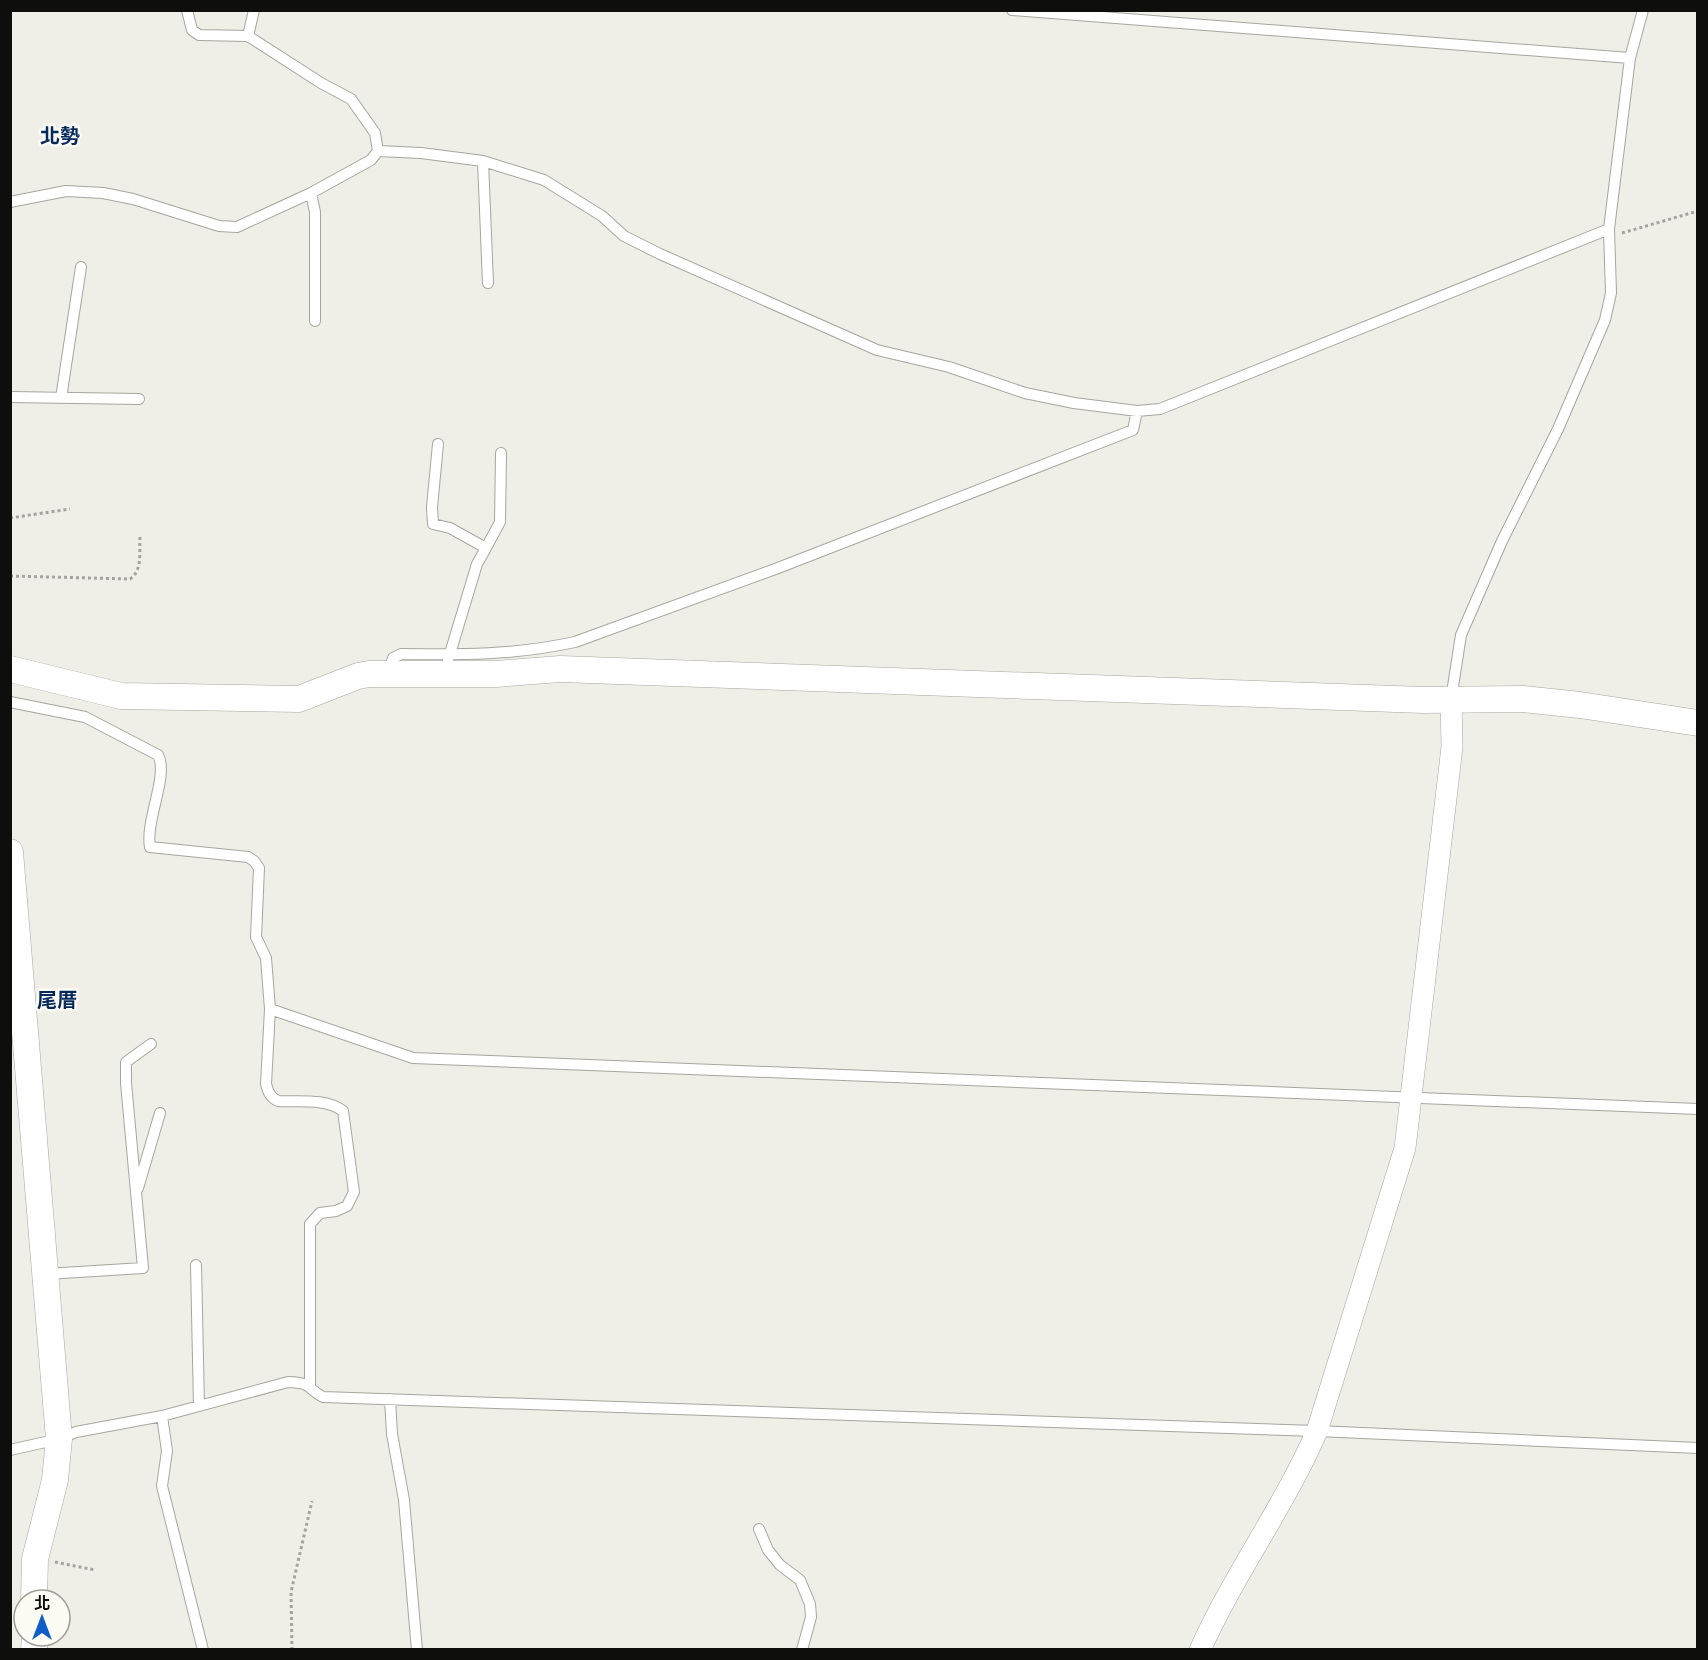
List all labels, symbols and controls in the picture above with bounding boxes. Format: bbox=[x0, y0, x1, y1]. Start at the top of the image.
district label: 北勢 bbox=[40, 122, 80, 149]
district label: 尾厝 bbox=[37, 986, 77, 1013]
north arrow bbox=[12, 1588, 72, 1648]
text: 北 bbox=[34, 1592, 50, 1614]

